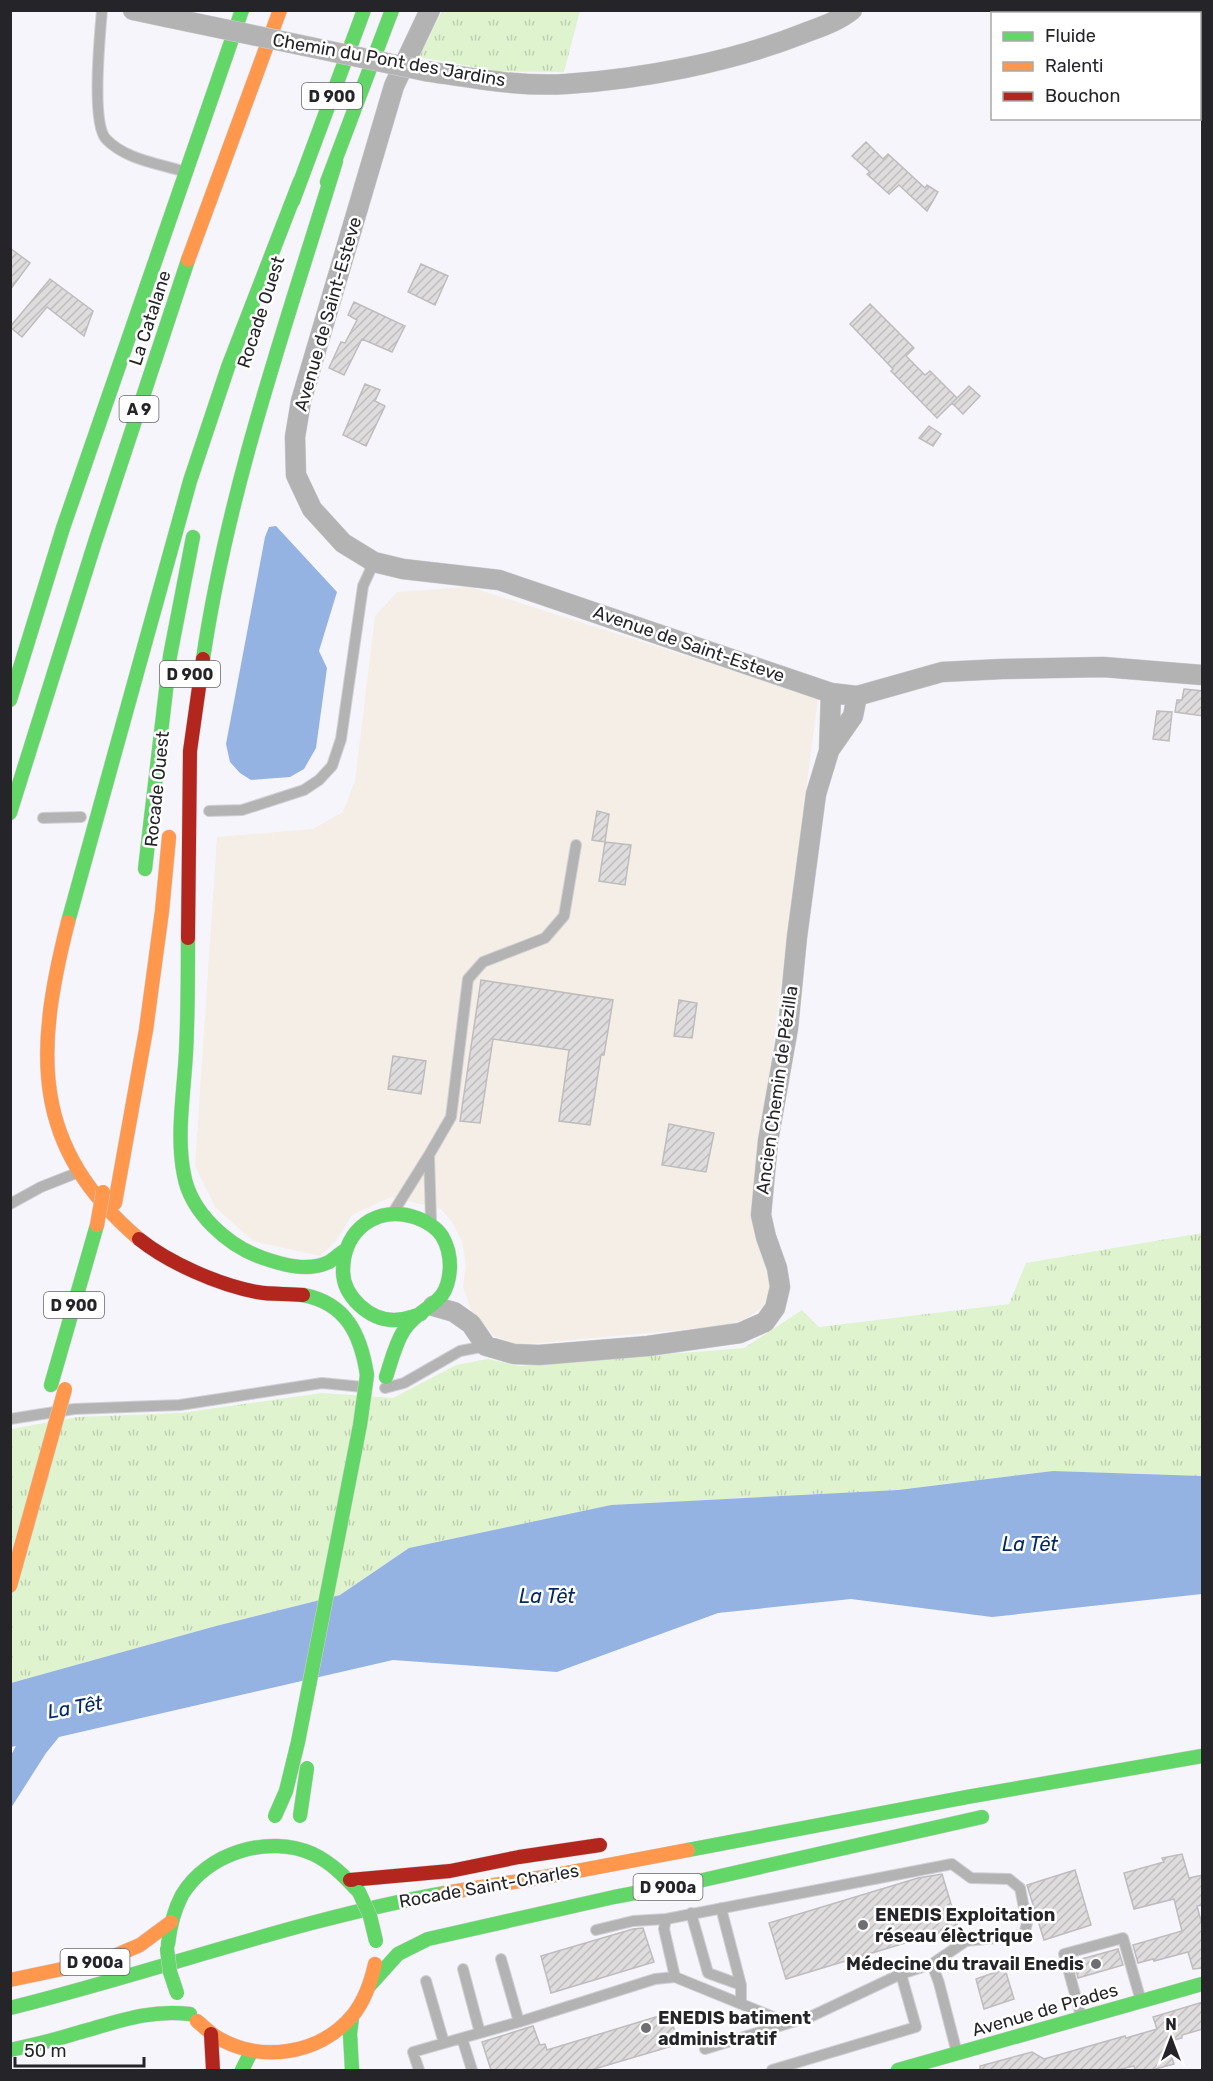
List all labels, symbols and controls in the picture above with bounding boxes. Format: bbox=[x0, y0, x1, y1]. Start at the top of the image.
legend bbox=[991, 12, 1201, 120]
text: Fluide bbox=[1045, 25, 1096, 47]
street label: Chemin du Pont des Jardins bbox=[271, 29, 507, 91]
text: Ralenti bbox=[1045, 55, 1103, 77]
road number: D 900 bbox=[302, 83, 362, 109]
text: Bouchon bbox=[1045, 85, 1120, 107]
street label: Avenue de Saint-Esteve bbox=[290, 214, 366, 414]
street label: Rocade Ouest bbox=[233, 253, 289, 371]
street label: La Catalane bbox=[124, 268, 176, 368]
road number: A 9 bbox=[120, 396, 158, 422]
street label: Avenue de Saint-Esteve bbox=[590, 601, 788, 687]
road number: D 900 bbox=[160, 661, 220, 687]
street label: Rocade Ouest bbox=[140, 730, 174, 848]
street label: Ancien Chemin de Pézilla bbox=[751, 984, 803, 1196]
road number: D 900 bbox=[44, 1292, 104, 1318]
water label: La Têt bbox=[1002, 1532, 1058, 1556]
water label: La Têt bbox=[519, 1584, 575, 1608]
water label: La Têt bbox=[45, 1690, 105, 1724]
street label: Rocade Saint-Charles bbox=[397, 1859, 581, 1913]
road number: D 900a bbox=[634, 1874, 702, 1900]
place label: ENEDIS Exploitation réseau élèctrique bbox=[875, 1904, 1055, 1947]
marker: ENEDIS Exploitation réseau élèctrique bbox=[856, 1918, 870, 1932]
road number: D 900a bbox=[60, 1949, 130, 1975]
place label: Médecine du travail Enedis bbox=[846, 1953, 1084, 1975]
marker: Médecine du travail Enedis bbox=[1089, 1957, 1103, 1971]
street label: Avenue de Prades bbox=[969, 1979, 1121, 2041]
place label: ENEDIS batiment administratif bbox=[658, 2007, 811, 2050]
north arrow bbox=[1141, 2009, 1201, 2069]
text: N bbox=[1165, 2015, 1177, 2034]
marker: ENEDIS batiment administratif bbox=[639, 2021, 653, 2035]
scale bar bbox=[15, 2030, 144, 2068]
text: 50 m bbox=[24, 2040, 67, 2062]

